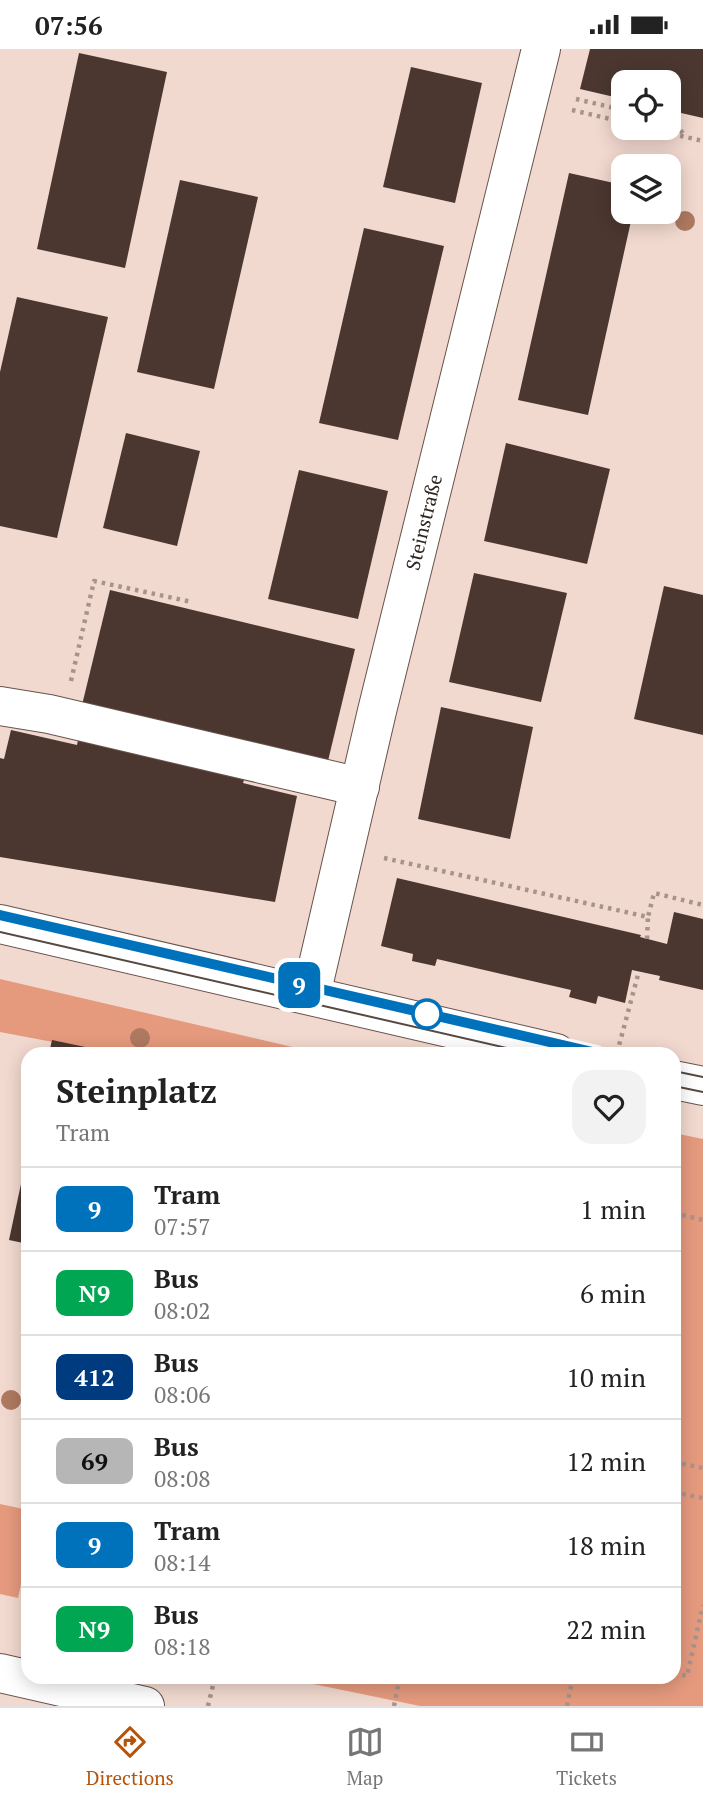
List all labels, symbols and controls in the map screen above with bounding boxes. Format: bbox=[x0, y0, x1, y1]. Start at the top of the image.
text: 07:56 bbox=[35, 8, 103, 42]
map controls bbox=[611, 70, 681, 224]
button: locate bbox=[611, 70, 681, 140]
button: layers bbox=[611, 154, 681, 224]
street label: Steinstraße bbox=[399, 472, 447, 573]
line badge: 9 bbox=[276, 962, 322, 1008]
text: 9 bbox=[292, 969, 306, 1001]
unlabelled marker bbox=[412, 999, 442, 1029]
text: Steinplatz bbox=[56, 1069, 217, 1112]
button: heart bbox=[572, 1070, 646, 1144]
text: Tram bbox=[56, 1117, 110, 1148]
text: Tram bbox=[154, 1177, 220, 1211]
text: 1 min bbox=[580, 1192, 646, 1226]
text: 9 bbox=[88, 1193, 101, 1225]
text: 07:57 bbox=[154, 1211, 211, 1242]
text: Bus bbox=[154, 1261, 199, 1295]
text: 6 min bbox=[580, 1276, 646, 1310]
text: N9 bbox=[79, 1277, 110, 1309]
text: 08:02 bbox=[154, 1295, 211, 1326]
text: Bus bbox=[154, 1345, 199, 1379]
text: 10 min bbox=[566, 1360, 646, 1394]
text: 412 bbox=[74, 1361, 115, 1393]
text: 08:06 bbox=[154, 1379, 211, 1410]
text: Bus bbox=[154, 1429, 199, 1463]
text: 12 min bbox=[566, 1444, 646, 1478]
text: 69 bbox=[81, 1445, 108, 1477]
text: 08:08 bbox=[154, 1463, 211, 1494]
text: Tram bbox=[154, 1513, 220, 1547]
text: 18 min bbox=[566, 1528, 646, 1562]
text: 9 bbox=[88, 1529, 101, 1561]
text: 08:14 bbox=[154, 1547, 211, 1578]
text: Bus bbox=[154, 1597, 199, 1631]
text: 22 min bbox=[566, 1612, 646, 1646]
text: N9 bbox=[79, 1613, 110, 1645]
text: 08:18 bbox=[154, 1631, 211, 1662]
tab: Directions bbox=[86, 1723, 174, 1790]
tab: Map bbox=[346, 1723, 384, 1790]
tab: Tickets bbox=[556, 1723, 617, 1790]

